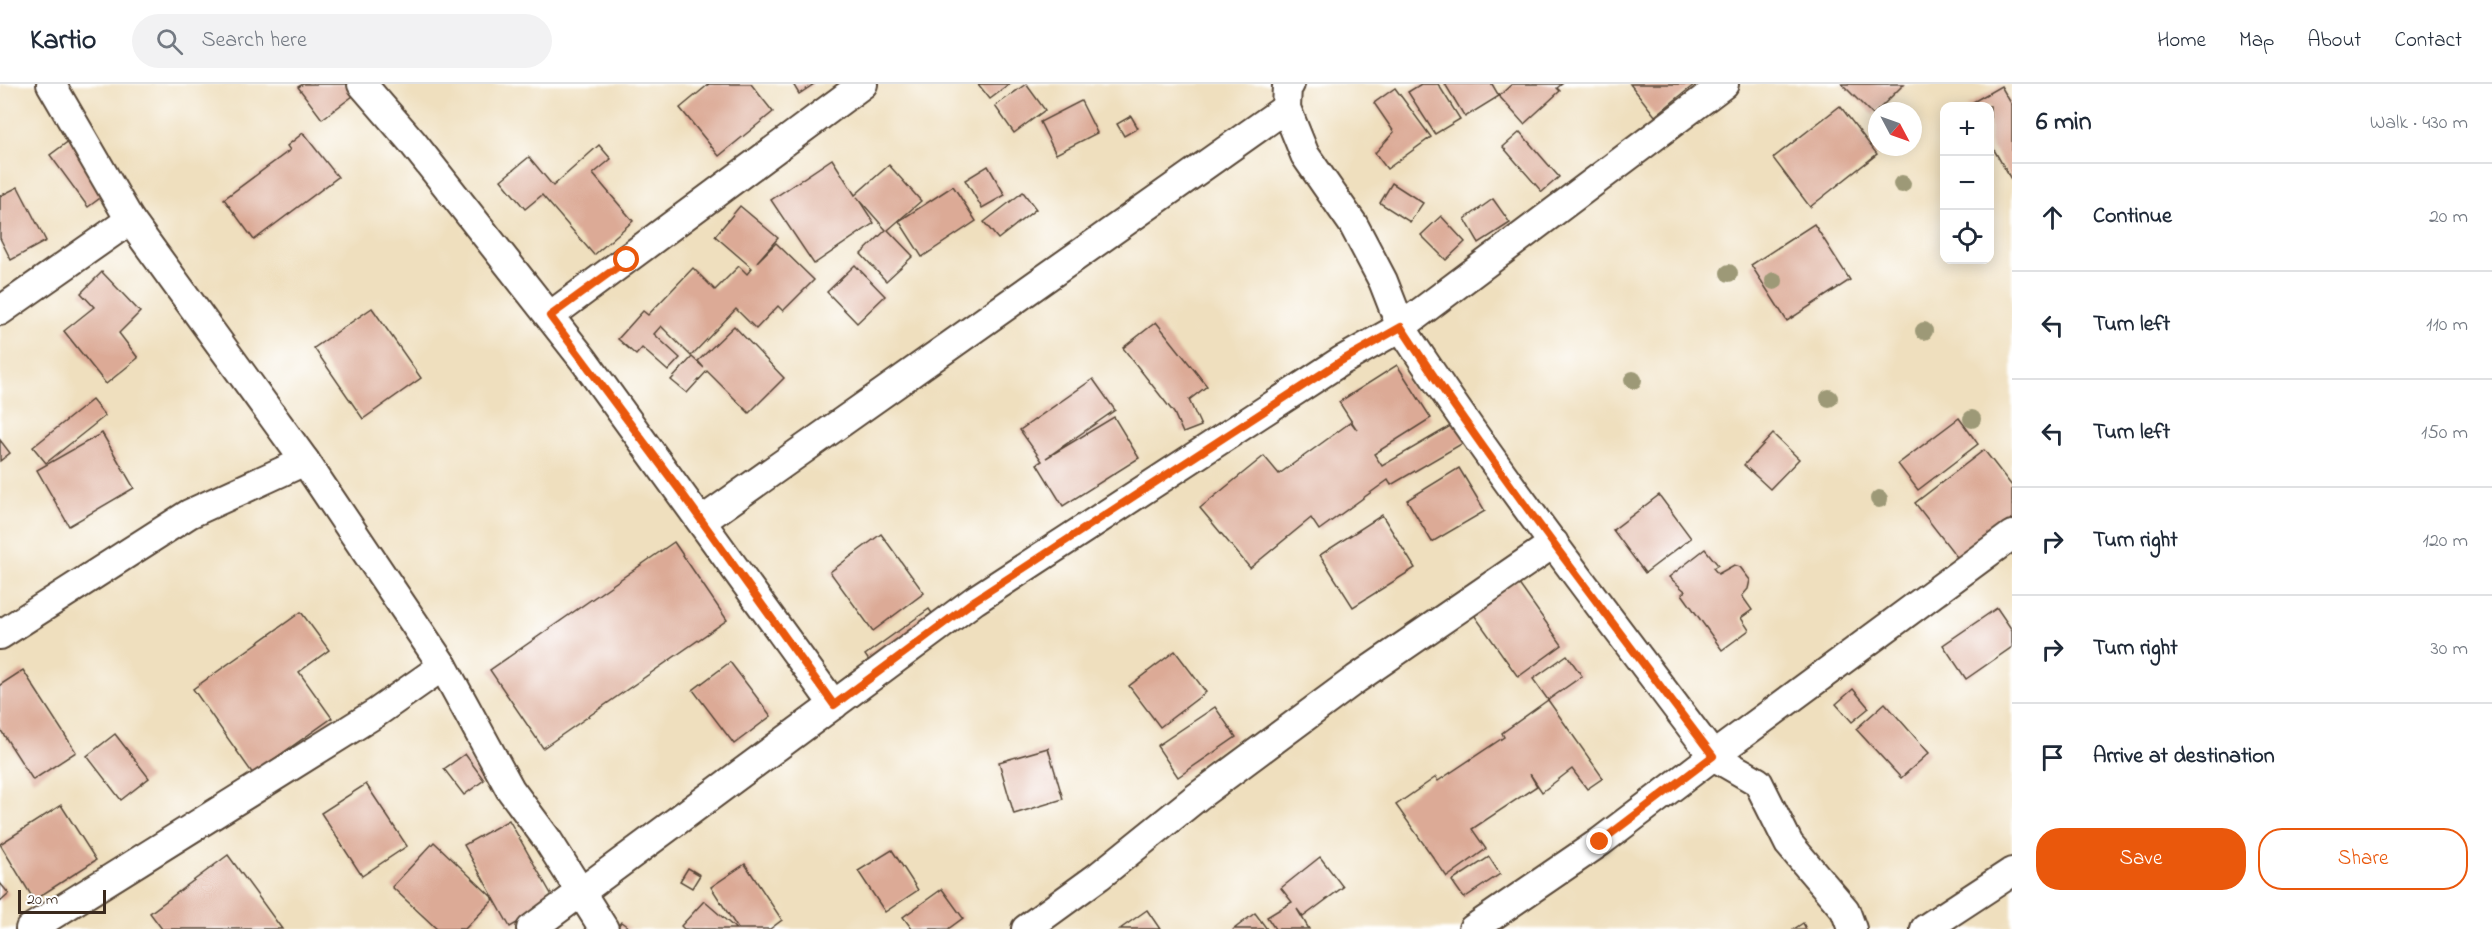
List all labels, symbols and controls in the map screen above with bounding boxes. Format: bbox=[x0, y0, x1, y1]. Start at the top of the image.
search box bbox=[132, 14, 552, 68]
text: Kartio bbox=[30, 21, 96, 62]
icon: search bbox=[153, 25, 186, 58]
text: Search here bbox=[201, 25, 307, 57]
text: Home bbox=[2157, 26, 2206, 56]
text: Map bbox=[2239, 26, 2274, 56]
text: About bbox=[2307, 26, 2361, 56]
text: Contact bbox=[2394, 26, 2462, 56]
north arrow bbox=[1868, 102, 1922, 156]
map controls bbox=[1940, 102, 1994, 264]
button: + bbox=[1940, 102, 1994, 156]
text: 6 min bbox=[2036, 104, 2092, 142]
text: Walk · 430 m bbox=[2370, 109, 2468, 138]
button: − bbox=[1940, 156, 1994, 210]
icon: ahead bbox=[2036, 201, 2069, 234]
text: Continue bbox=[2093, 201, 2172, 233]
text: 20 m bbox=[2429, 203, 2468, 232]
button: locate bbox=[1940, 210, 1994, 264]
route start bbox=[613, 246, 639, 272]
icon: left bbox=[2036, 309, 2069, 342]
text: Turn left bbox=[2093, 309, 2170, 341]
text: 110 m bbox=[2426, 311, 2468, 340]
icon: left bbox=[2036, 417, 2069, 450]
text: Turn left bbox=[2093, 417, 2170, 449]
text: 150 m bbox=[2421, 419, 2468, 448]
icon: right bbox=[2036, 525, 2069, 558]
text: Turn right bbox=[2093, 525, 2178, 557]
text: 120 m bbox=[2423, 527, 2468, 556]
icon: right bbox=[2036, 633, 2069, 666]
text: Turn right bbox=[2093, 633, 2178, 665]
text: 30 m bbox=[2431, 635, 2468, 664]
icon: arrive bbox=[2036, 741, 2069, 774]
text: Arrive at destination bbox=[2093, 741, 2275, 773]
route end bbox=[1586, 828, 1612, 854]
button: Save bbox=[2036, 828, 2246, 890]
button: Share bbox=[2258, 828, 2468, 890]
scale bar bbox=[18, 887, 106, 914]
text: 20 m bbox=[27, 888, 58, 912]

